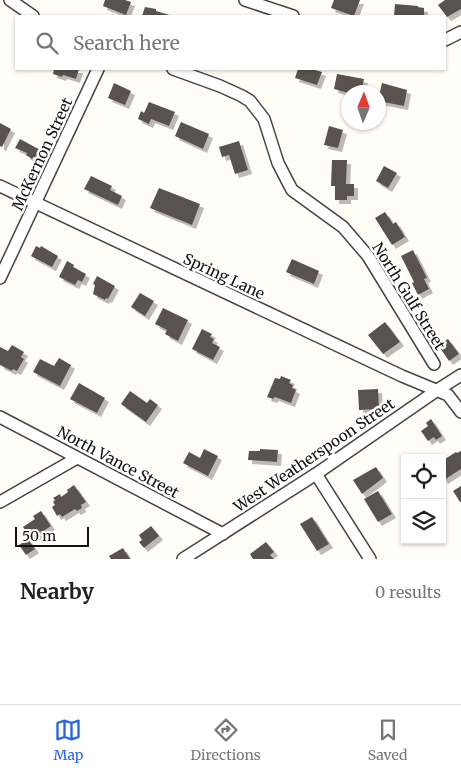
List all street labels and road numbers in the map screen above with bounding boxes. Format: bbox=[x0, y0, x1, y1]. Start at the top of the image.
street label: McKernon Street bbox=[8, 94, 76, 213]
street label: North Gulf Street bbox=[368, 239, 450, 353]
street label: Spring Lane bbox=[180, 249, 268, 303]
street label: West Weatherspoon Street bbox=[229, 394, 398, 517]
street label: North Vance Street bbox=[54, 422, 182, 502]

